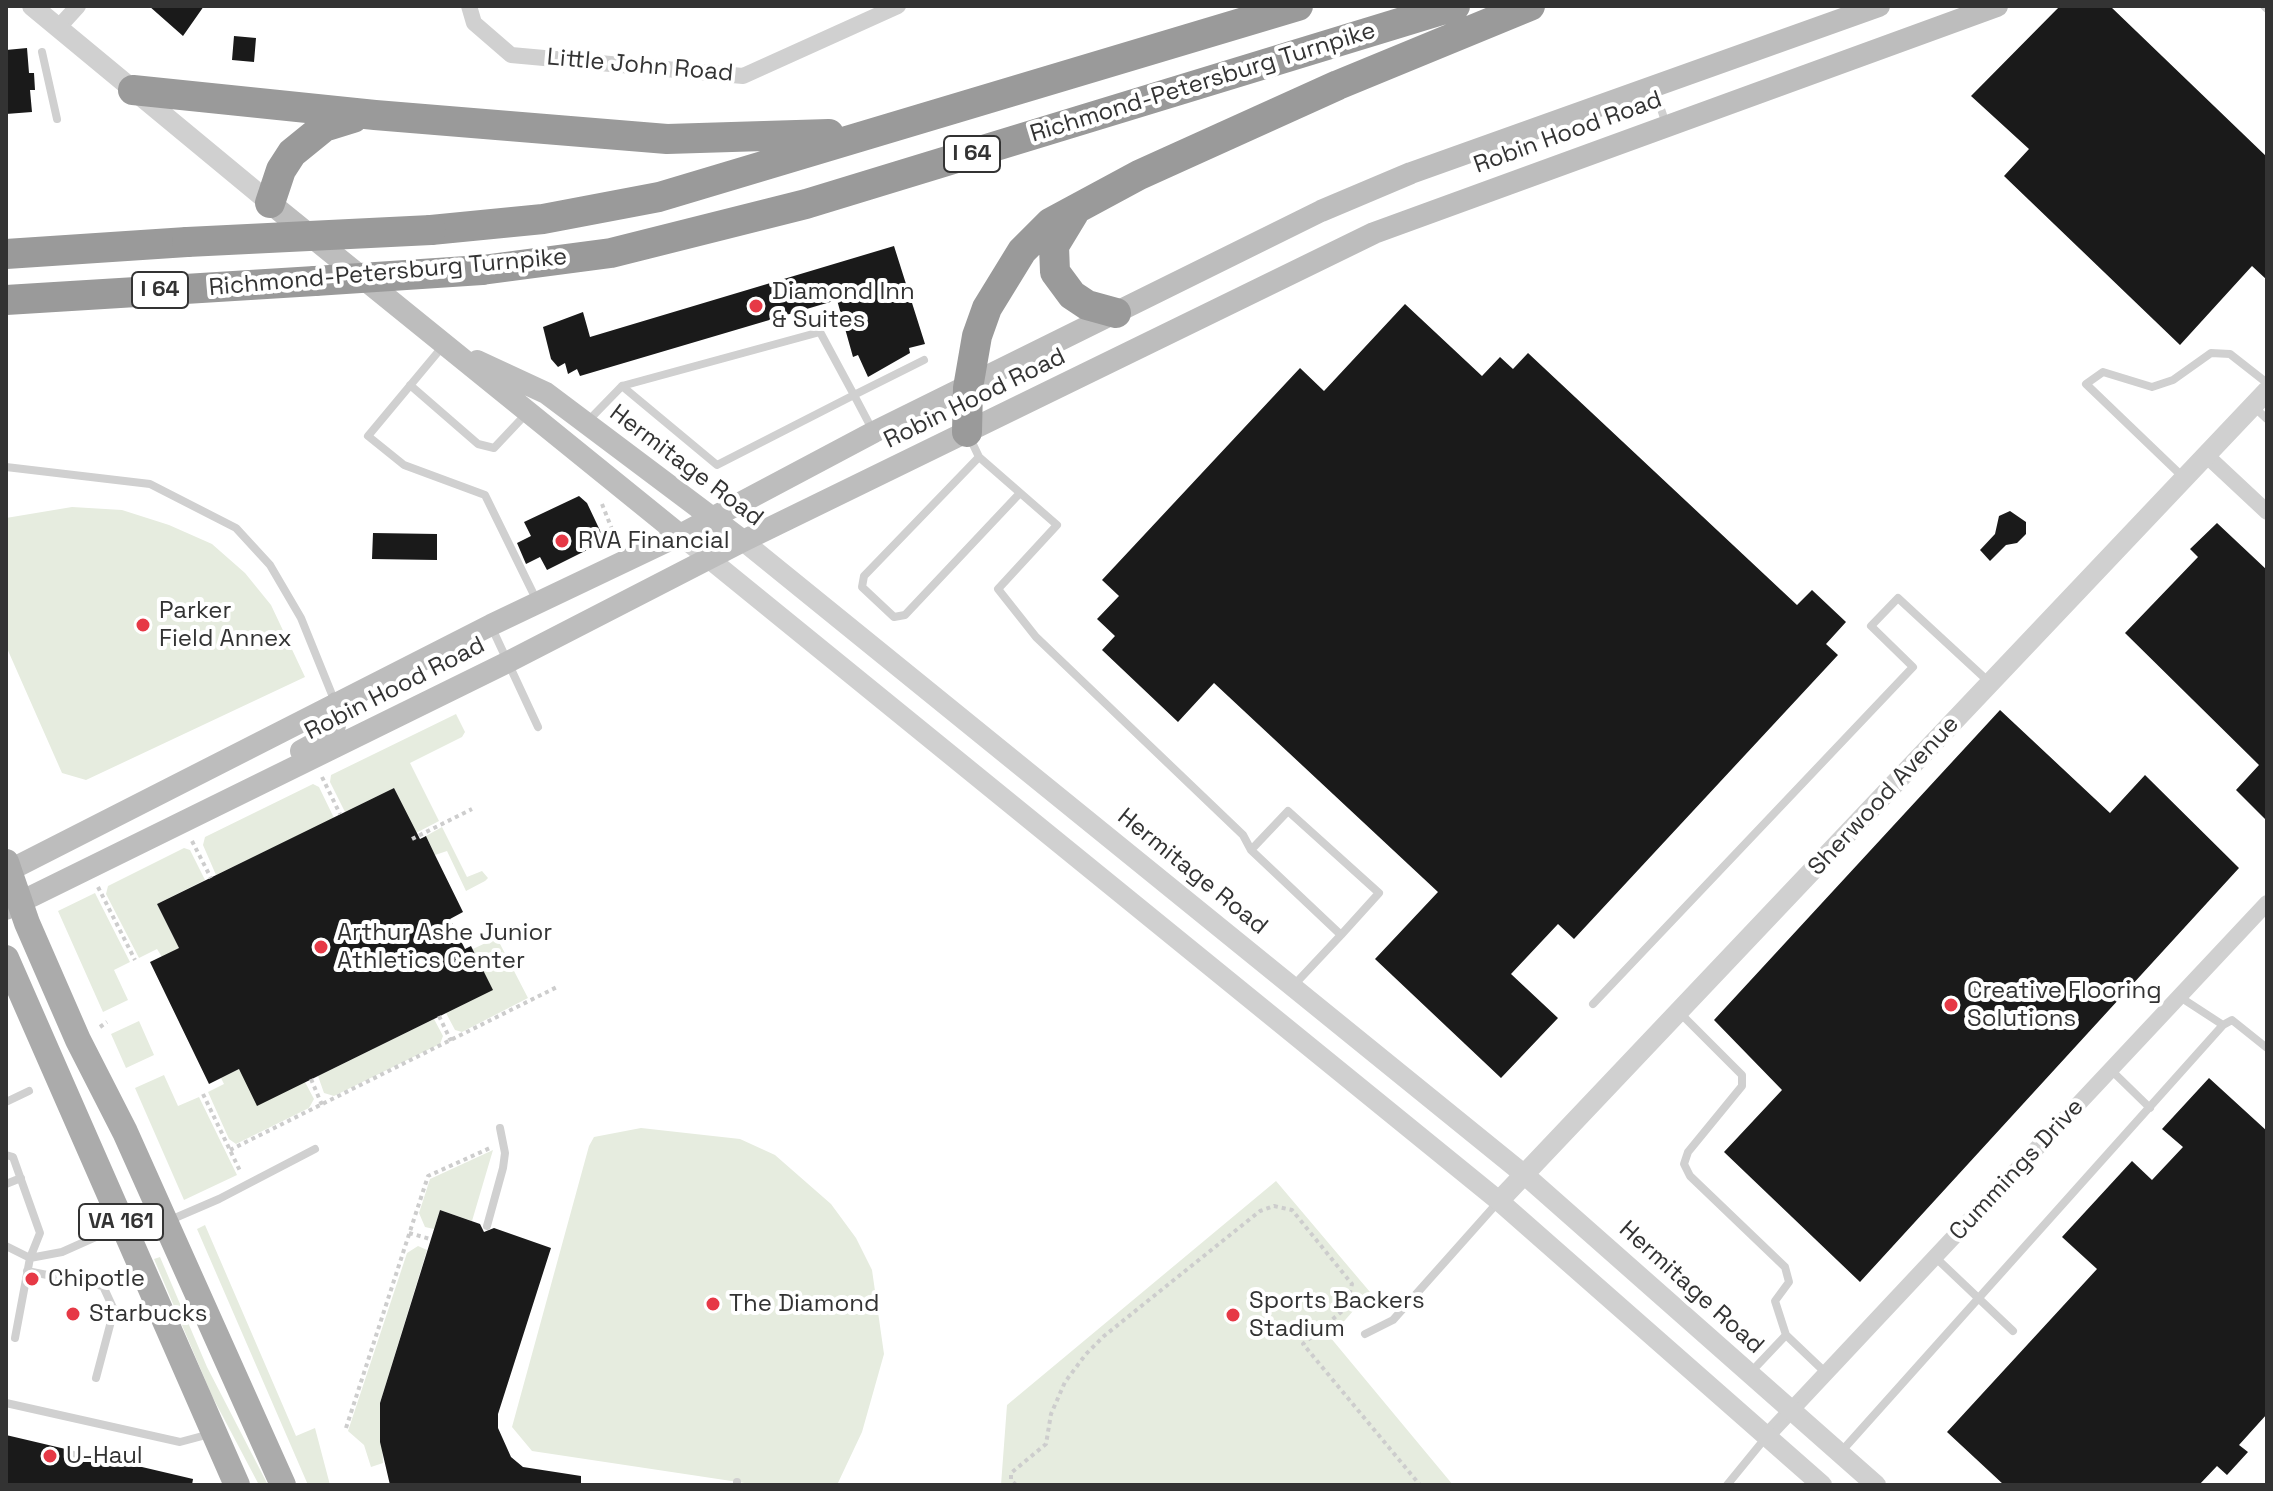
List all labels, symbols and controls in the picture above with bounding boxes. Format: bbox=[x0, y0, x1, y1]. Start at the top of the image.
street label: Richmond-Petersburg Turnpike bbox=[1027, 17, 1379, 149]
street label: Little John Road bbox=[546, 44, 734, 88]
street label: Robin Hood Road bbox=[1470, 86, 1666, 180]
road number: I 64 bbox=[944, 136, 1000, 172]
street label: Richmond-Petersburg Turnpike bbox=[208, 243, 568, 303]
road number: I 64 bbox=[132, 272, 188, 308]
place label: Diamond Inn & Suites bbox=[772, 278, 915, 334]
marker: Diamond Inn & Suites bbox=[747, 297, 765, 315]
street label: Robin Hood Road bbox=[880, 343, 1070, 455]
street label: Hermitage Road bbox=[604, 399, 768, 533]
place label: RVA Financial bbox=[578, 527, 730, 555]
marker: RVA Financial bbox=[553, 532, 571, 550]
place label: Parker Field Annex bbox=[159, 597, 292, 653]
marker: Parker Field Annex bbox=[134, 616, 152, 634]
street label: Robin Hood Road bbox=[300, 631, 490, 747]
street label: Sherwood Avenue bbox=[1803, 710, 1965, 882]
street label: Hermitage Road bbox=[1111, 803, 1273, 941]
place label: Arthur Ashe Junior Athletics Center bbox=[337, 919, 552, 975]
marker: Arthur Ashe Junior Athletics Center bbox=[312, 938, 330, 956]
place label: Creative Flooring Solutions bbox=[1967, 977, 2162, 1033]
marker: Creative Flooring Solutions bbox=[1942, 996, 1960, 1014]
street label: Cummings Drive bbox=[1944, 1093, 2090, 1247]
road number: VA 161 bbox=[79, 1204, 163, 1240]
street label: Hermitage Road bbox=[1613, 1216, 1769, 1360]
place label: Chipotle bbox=[48, 1265, 145, 1293]
marker: Chipotle bbox=[23, 1270, 41, 1288]
place label: Sports Backers Stadium bbox=[1249, 1287, 1425, 1343]
place label: The Diamond bbox=[729, 1290, 879, 1318]
marker: The Diamond bbox=[704, 1295, 722, 1313]
place label: Starbucks bbox=[89, 1300, 207, 1328]
marker: Starbucks bbox=[64, 1305, 82, 1323]
marker: Sports Backers Stadium bbox=[1224, 1306, 1242, 1324]
place label: U-Haul bbox=[66, 1442, 143, 1470]
marker: U-Haul bbox=[41, 1447, 59, 1465]

